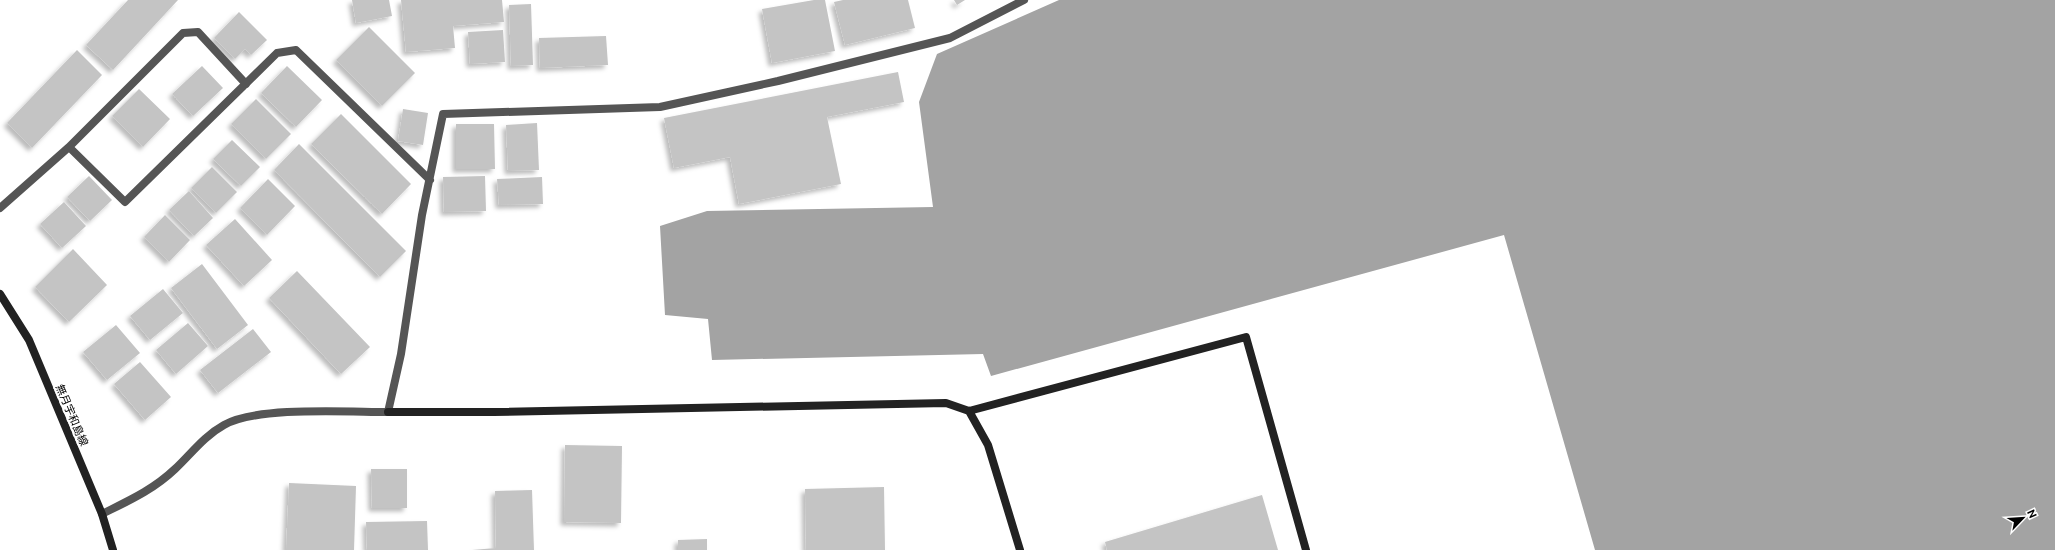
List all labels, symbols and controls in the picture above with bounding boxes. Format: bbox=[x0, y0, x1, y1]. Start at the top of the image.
street label: 無月宇和島線 bbox=[54, 382, 90, 448]
north arrow bbox=[2003, 498, 2043, 538]
text: N bbox=[2025, 508, 2039, 520]

